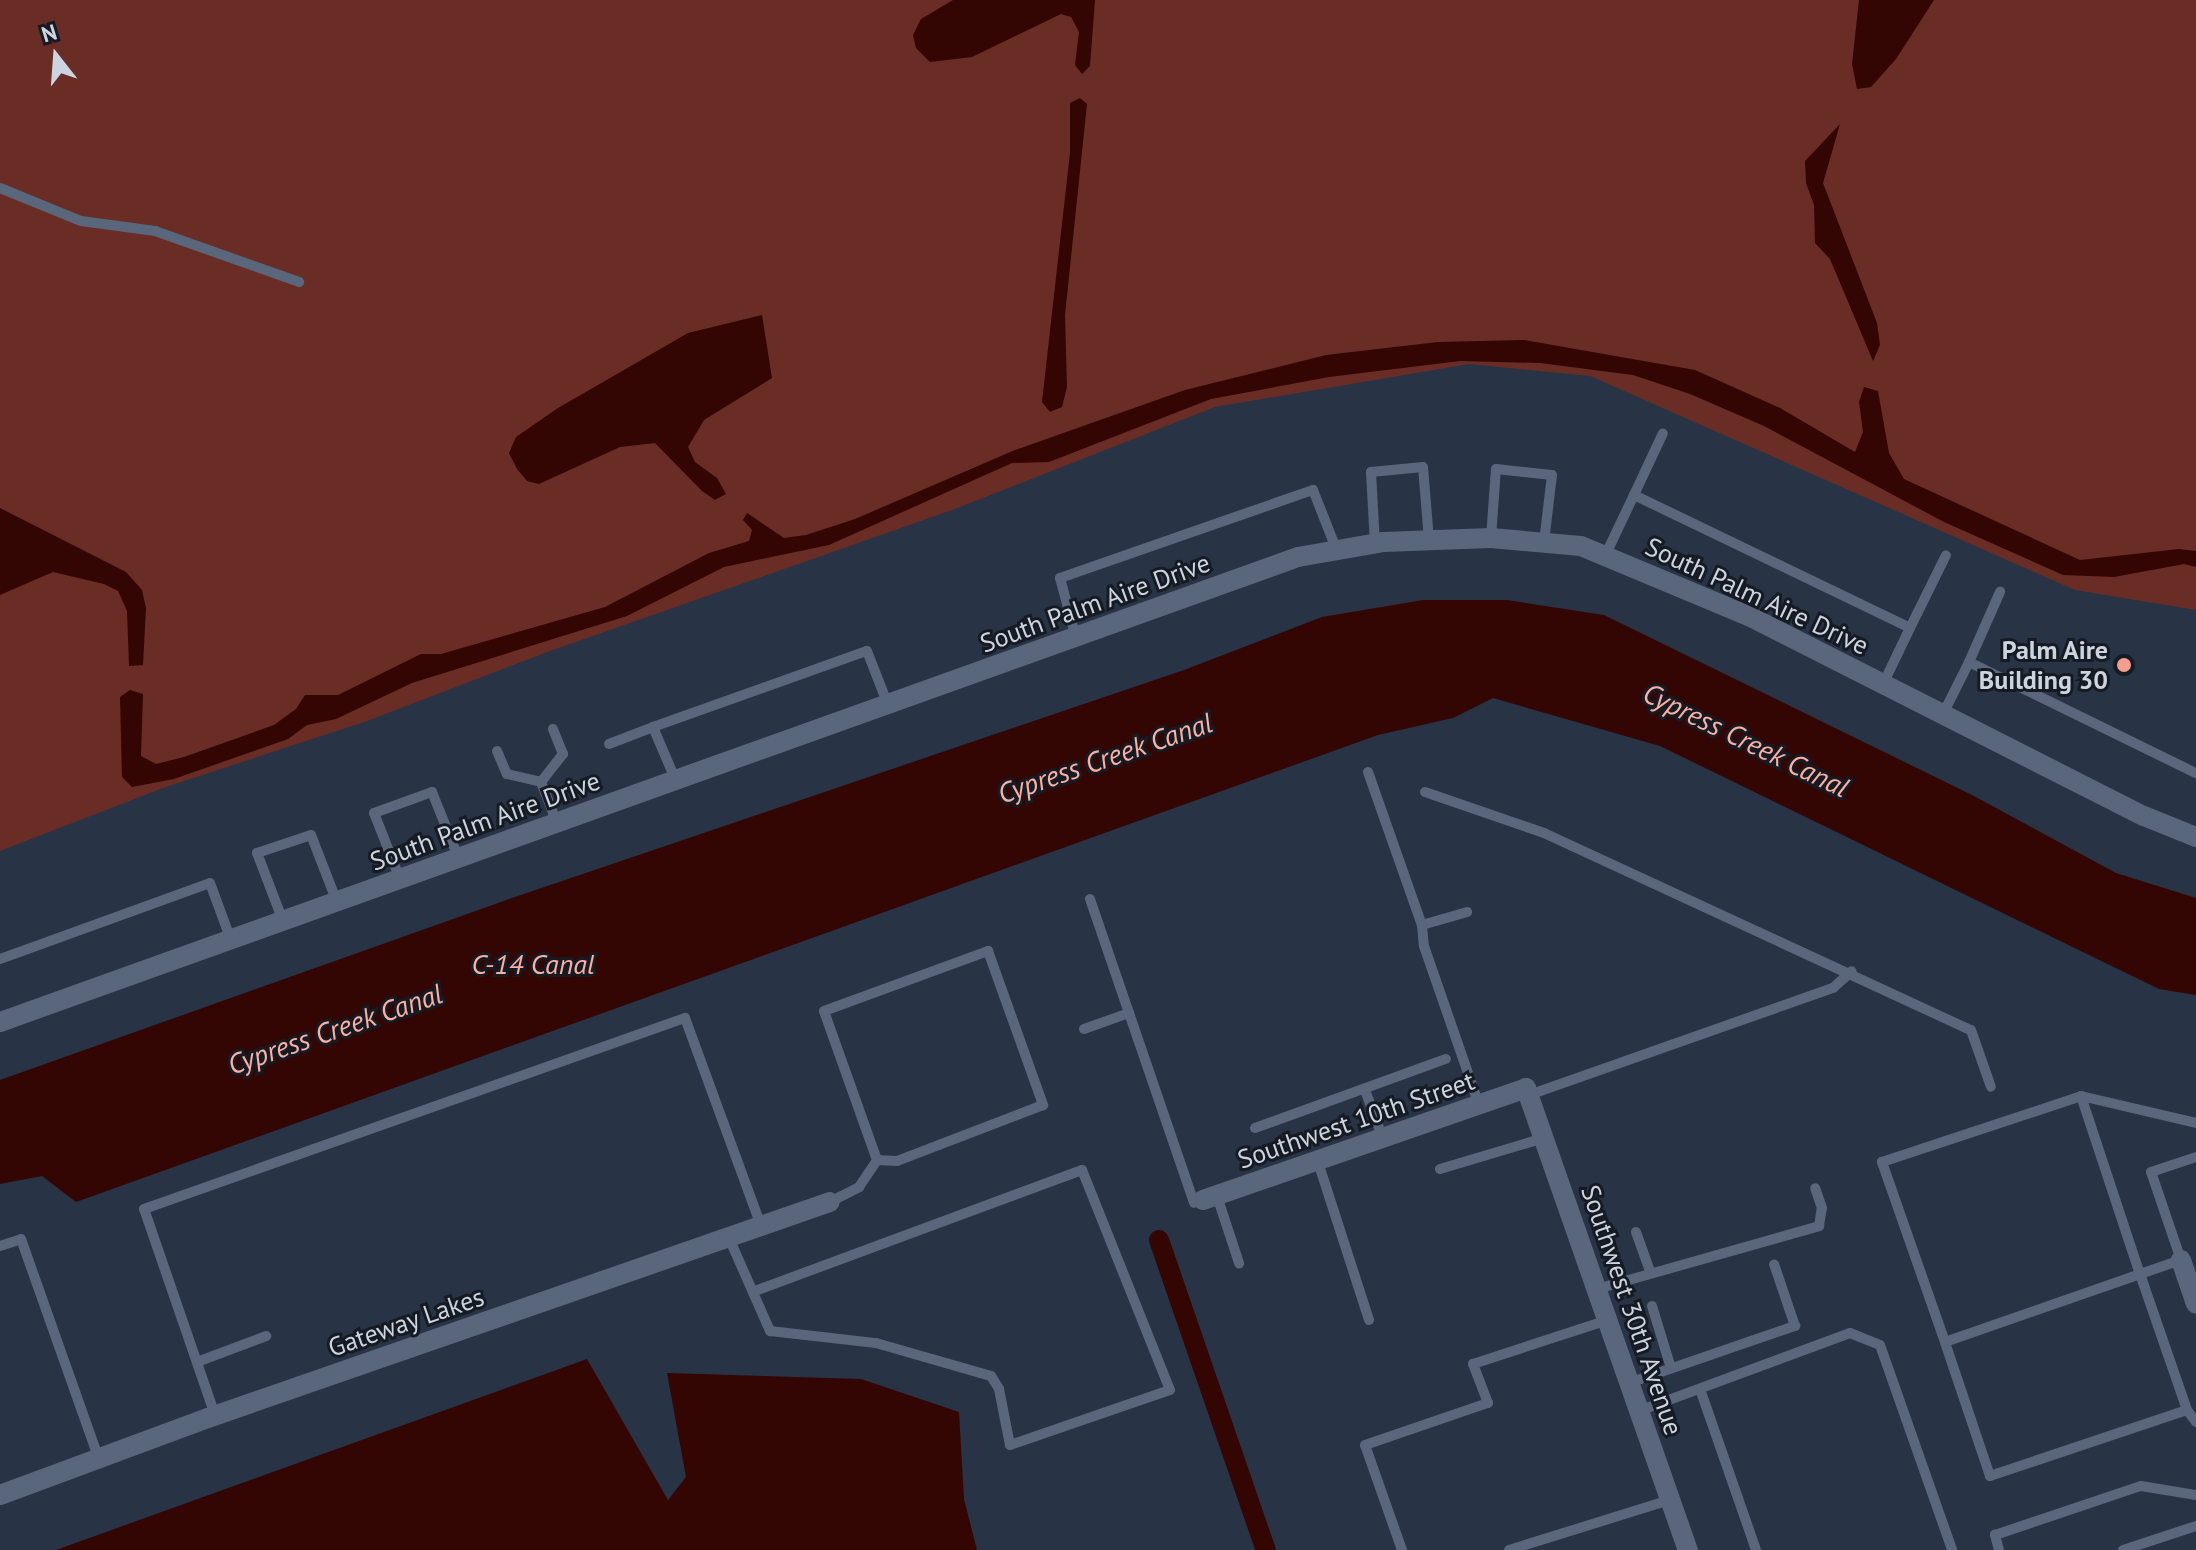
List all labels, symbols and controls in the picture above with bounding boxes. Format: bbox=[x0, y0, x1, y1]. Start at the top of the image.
north arrow bbox=[16, 16, 96, 96]
text: N bbox=[38, 18, 60, 49]
street label: South Palm Aire Drive bbox=[1640, 530, 1874, 662]
street label: South Palm Aire Drive bbox=[975, 547, 1215, 659]
place label: Palm Aire Building 30 bbox=[1979, 634, 2108, 696]
marker: Palm Aire Building 30 bbox=[2115, 656, 2133, 674]
water label: Cypress Creek Canal bbox=[1637, 676, 1855, 804]
water label: Cypress Creek Canal bbox=[993, 705, 1217, 811]
street label: South Palm Aire Drive bbox=[365, 765, 605, 877]
water label: C-14 Canal bbox=[472, 947, 594, 981]
water label: Cypress Creek Canal bbox=[223, 976, 447, 1082]
street label: Southwest 10th Street bbox=[1234, 1065, 1478, 1175]
street label: Southwest 30th Avenue bbox=[1574, 1181, 1690, 1439]
street label: Gateway Lakes bbox=[324, 1281, 488, 1363]

